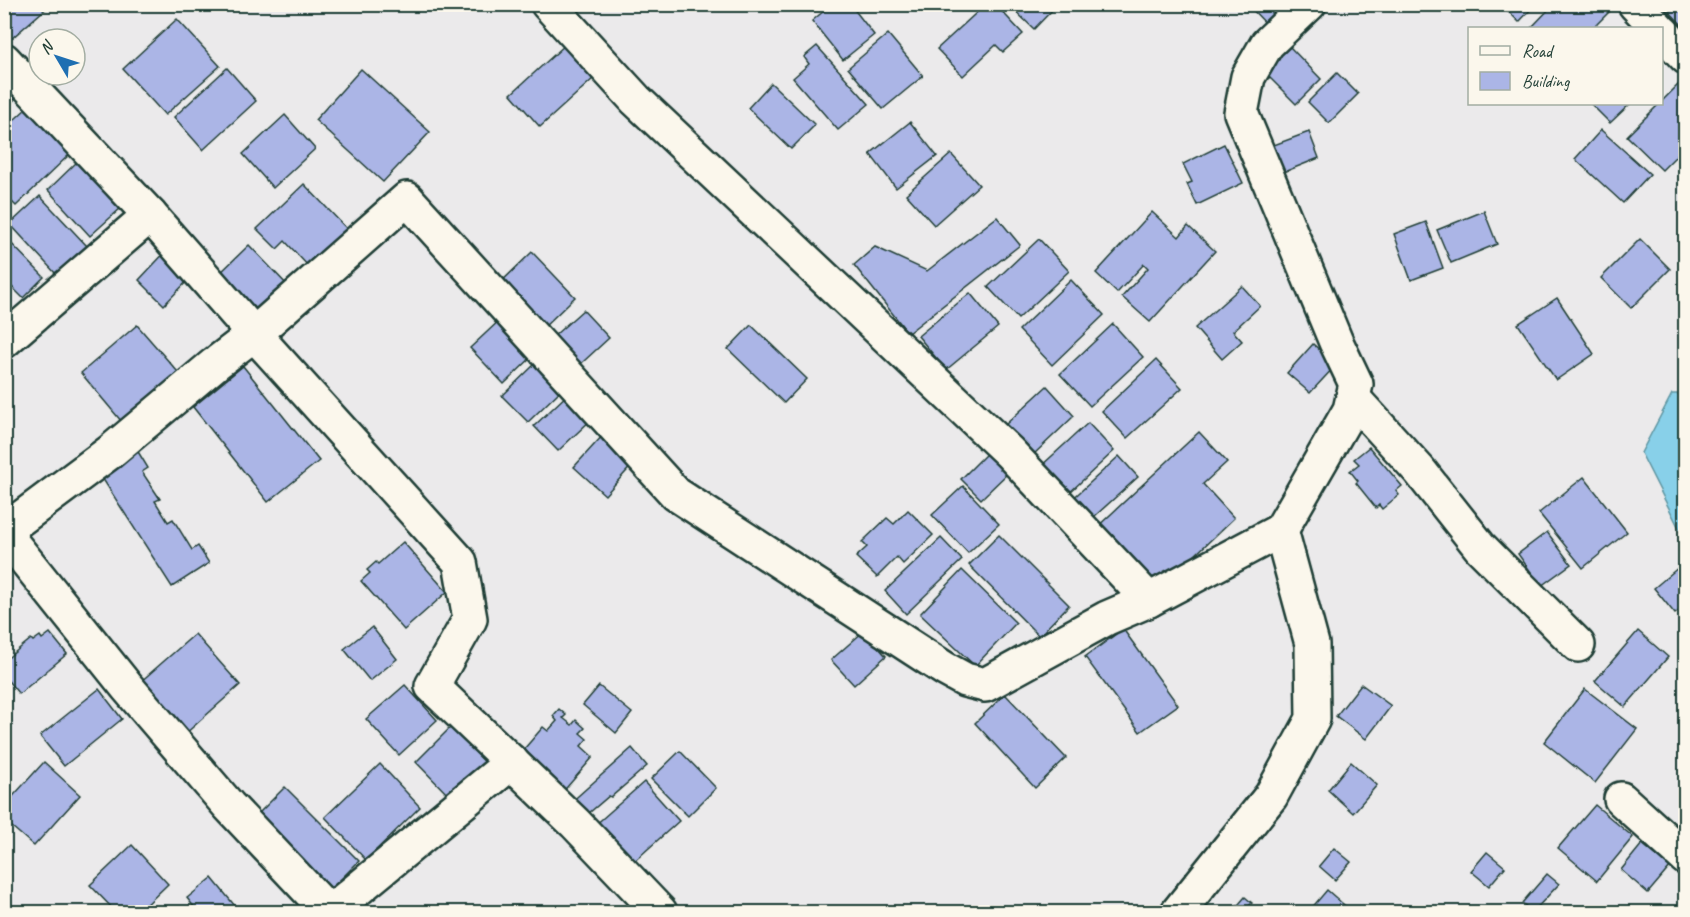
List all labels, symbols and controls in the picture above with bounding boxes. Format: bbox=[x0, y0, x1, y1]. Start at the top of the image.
north arrow bbox=[27, 27, 87, 87]
legend bbox=[1468, 27, 1663, 105]
text: N bbox=[35, 36, 59, 58]
text: Road bbox=[1522, 40, 1555, 62]
text: Building bbox=[1522, 70, 1571, 92]

